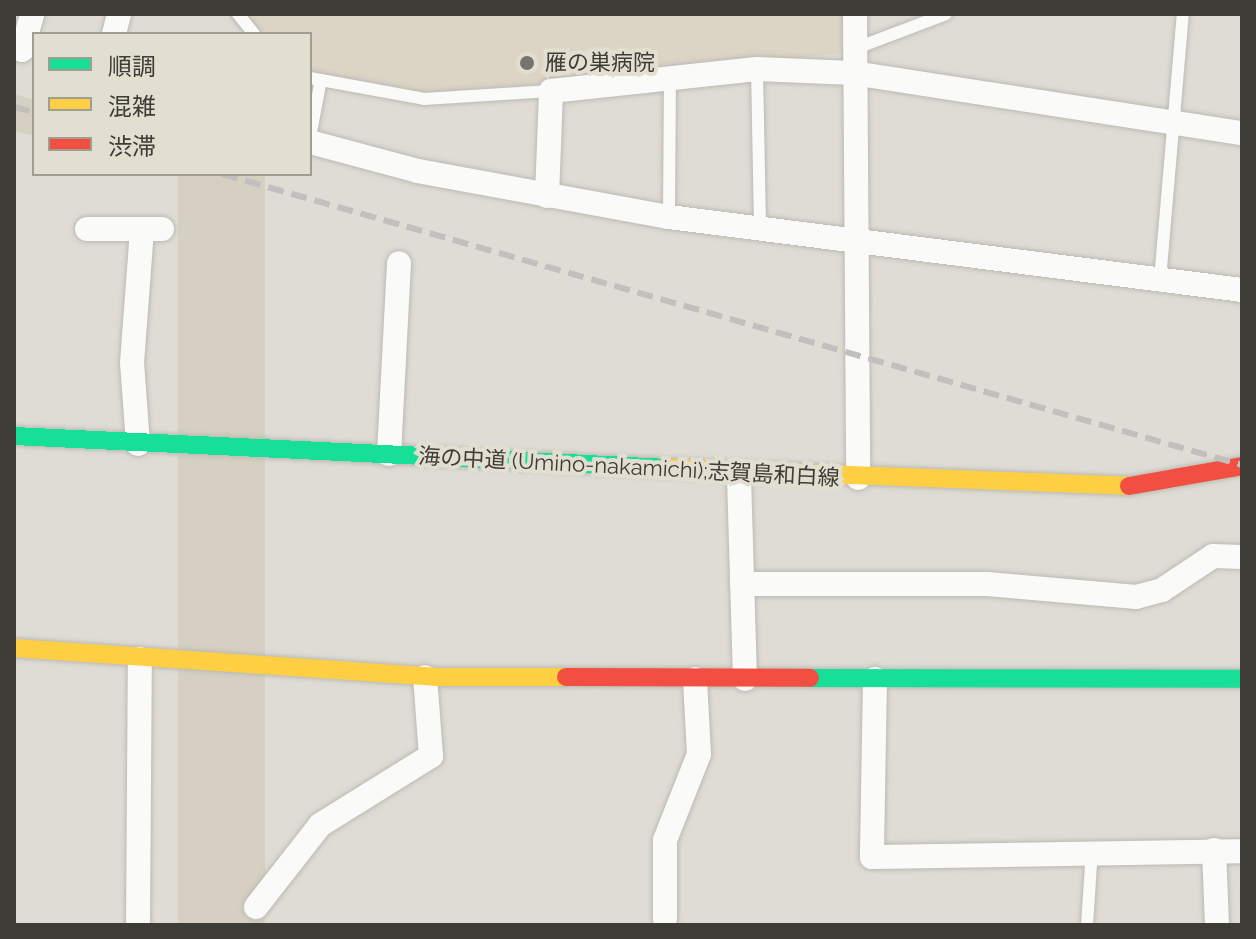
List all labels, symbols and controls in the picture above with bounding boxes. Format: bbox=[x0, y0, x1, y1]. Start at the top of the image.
legend bbox=[32, 32, 312, 176]
place label: 雁の巣病院 bbox=[545, 50, 655, 76]
text: 順調 bbox=[108, 52, 156, 81]
marker: 雁の巣病院 bbox=[516, 52, 538, 74]
text: 混雑 bbox=[108, 92, 156, 121]
text: 渋滞 bbox=[108, 132, 156, 161]
street label: 海の中道 (Umino-nakamichi);志賀島和白線 bbox=[418, 443, 840, 491]

